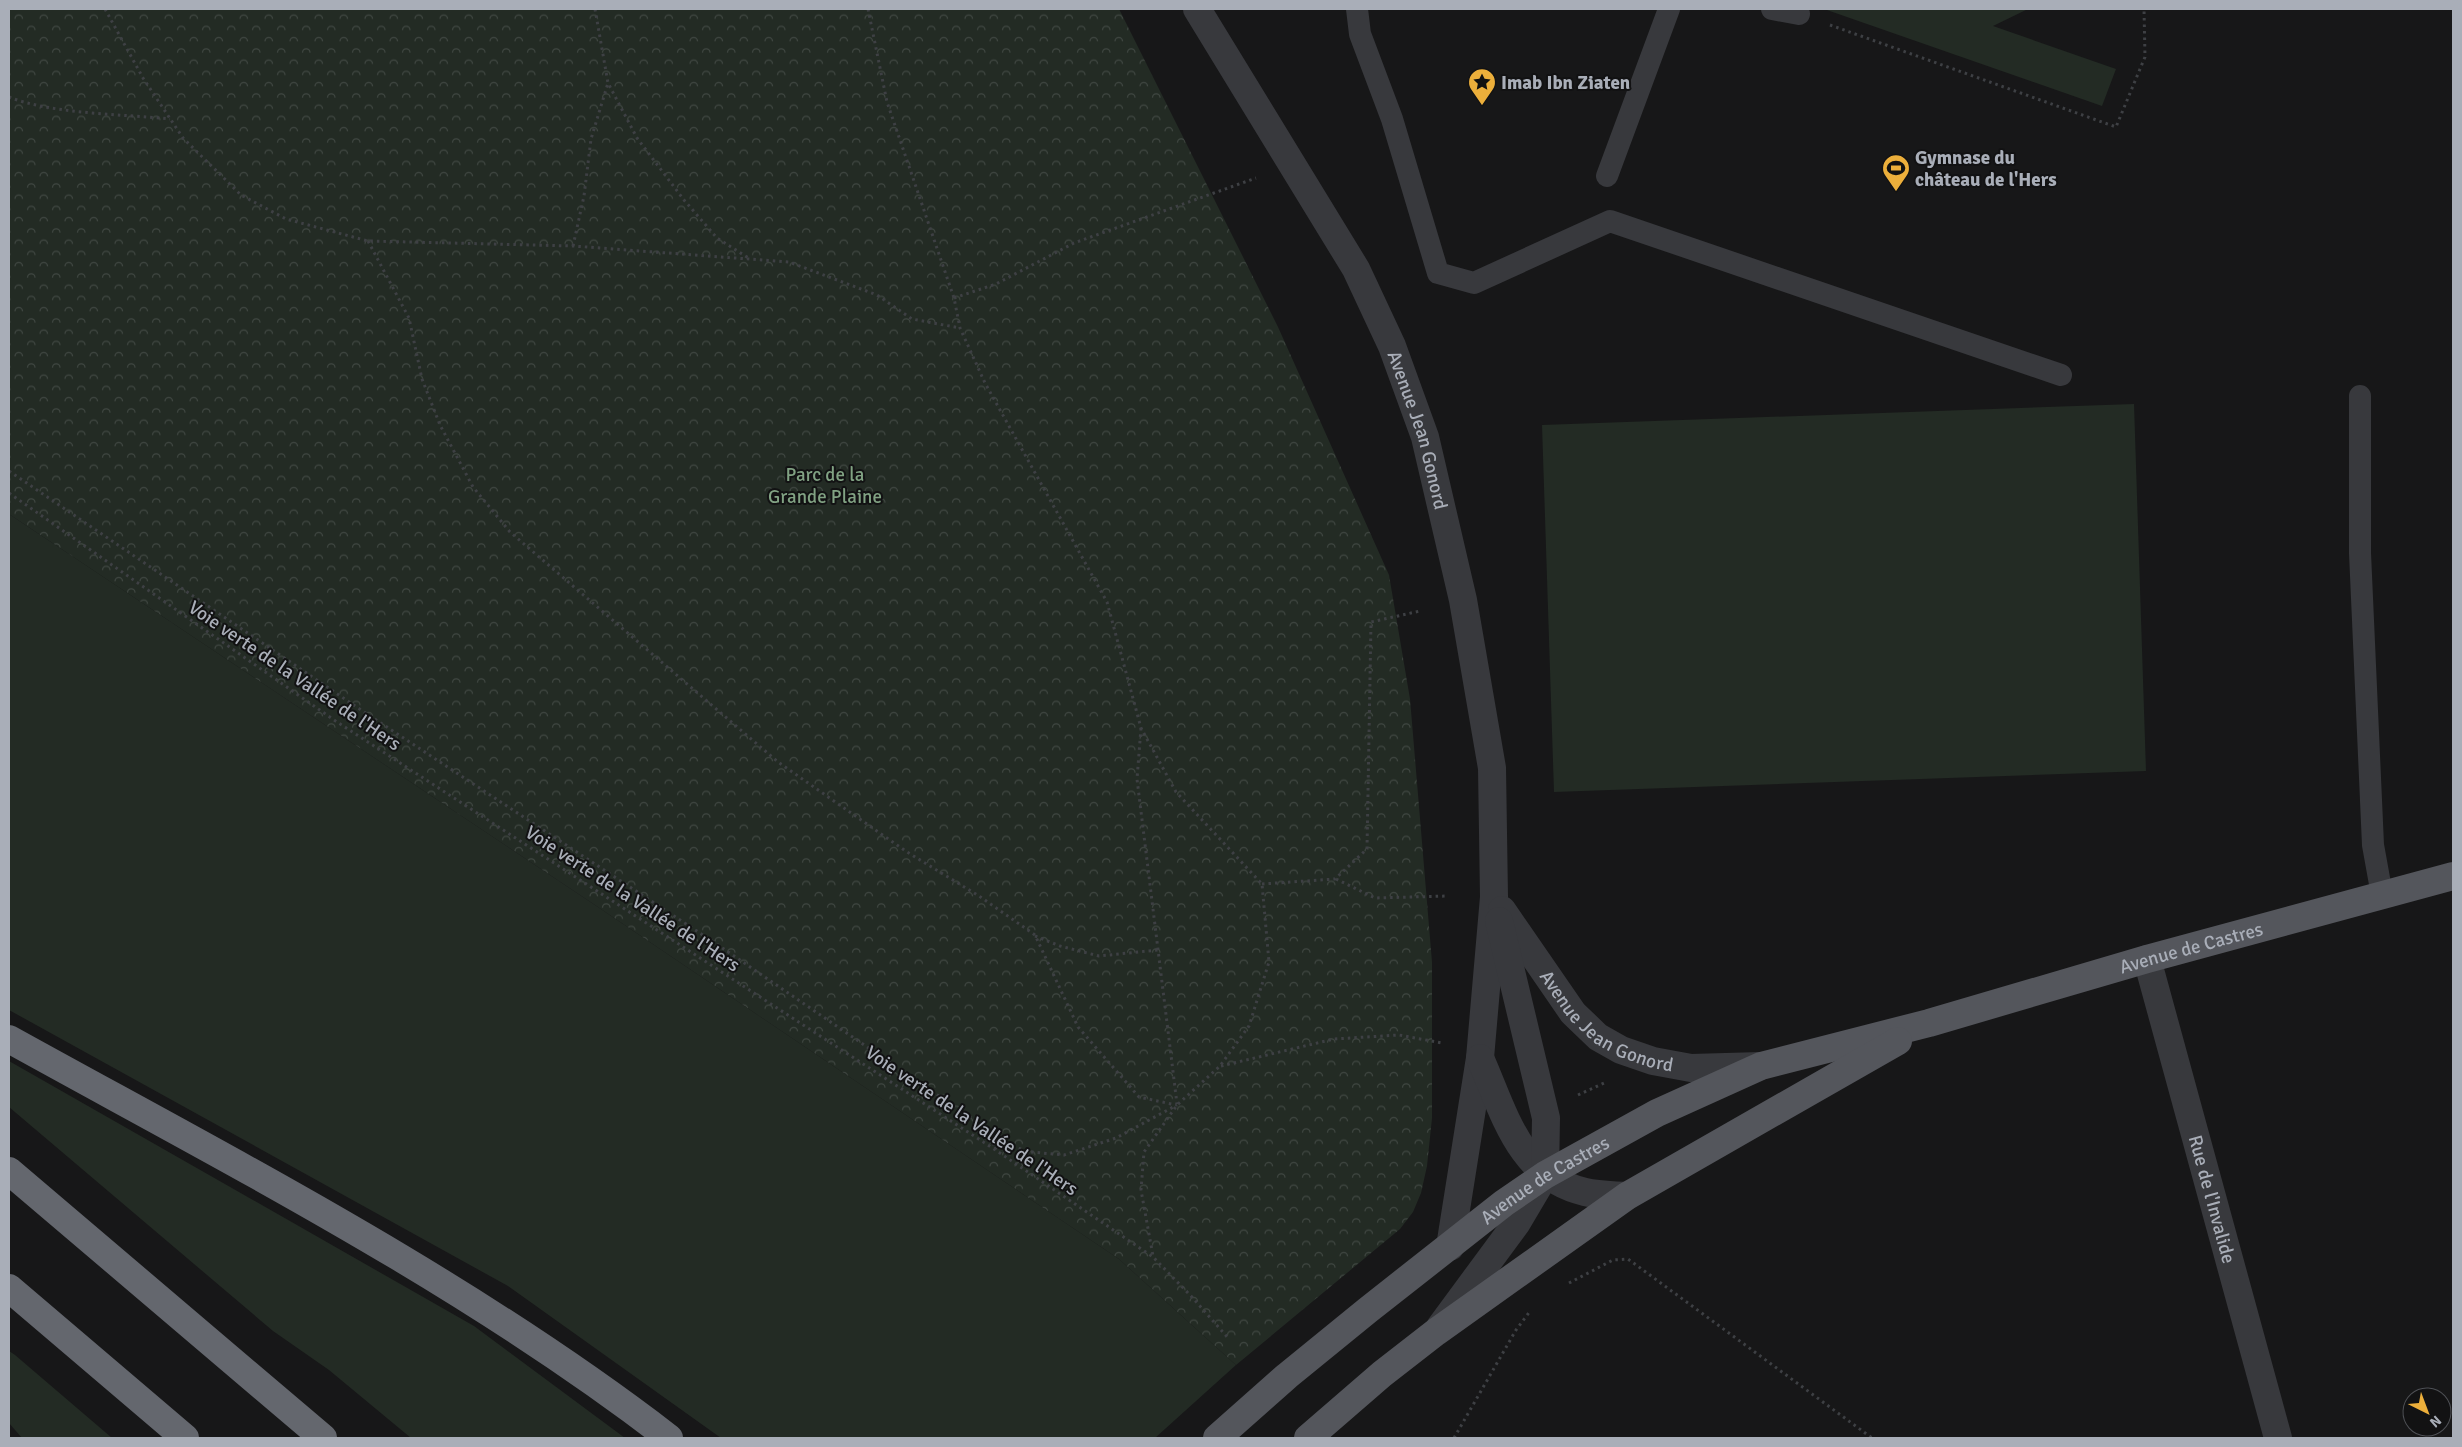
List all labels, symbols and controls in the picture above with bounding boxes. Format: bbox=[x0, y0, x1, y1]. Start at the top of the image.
place icon: Imab Ibn Ziaten bbox=[1467, 67, 1497, 106]
place label: Imab Ibn Ziaten bbox=[1501, 71, 1630, 95]
place label: Gymnase du château de l'Hers bbox=[1915, 146, 2057, 192]
sports icon: Gymnase du château de l'Hers bbox=[1881, 153, 1911, 192]
street label: Avenue Jean Gonord bbox=[1382, 348, 1453, 512]
park label: Parc de la Grande Plaine bbox=[768, 463, 882, 509]
street label: Voie verte de la Vallée de l'Hers bbox=[184, 596, 405, 756]
street label: Voie verte de la Vallée de l'Hers bbox=[521, 820, 744, 977]
street label: Avenue de Castres bbox=[2117, 917, 2266, 979]
street label: Avenue Jean Gonord bbox=[1534, 966, 1675, 1078]
street label: Voie verte de la Vallée de l'Hers bbox=[861, 1041, 1082, 1201]
street label: Avenue de Castres bbox=[1476, 1131, 1614, 1230]
street label: Rue de l'Invalide bbox=[2183, 1133, 2241, 1266]
north arrow bbox=[2402, 1387, 2452, 1437]
text: N bbox=[2426, 1412, 2445, 1431]

